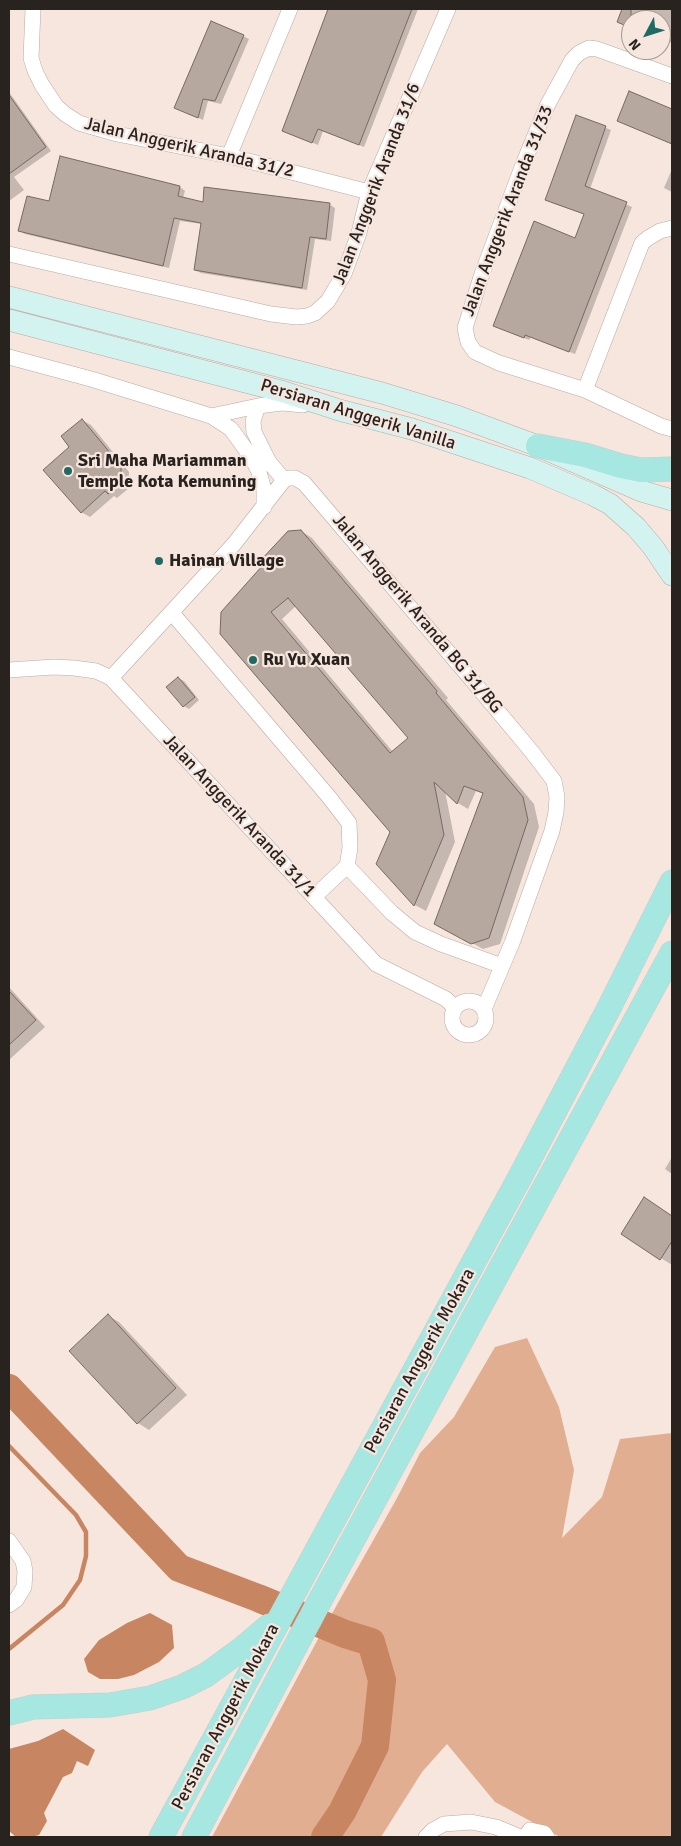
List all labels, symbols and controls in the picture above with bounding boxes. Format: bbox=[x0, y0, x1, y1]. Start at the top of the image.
north arrow bbox=[621, 10, 671, 60]
text: N bbox=[625, 35, 645, 54]
street label: Jalan Anggerik Aranda 31/6 bbox=[328, 80, 426, 288]
street label: Jalan Anggerik Aranda 31/33 bbox=[458, 103, 558, 319]
street label: Jalan Anggerik Aranda 31/2 bbox=[82, 113, 296, 183]
street label: Persiaran Anggerik Vanilla bbox=[258, 375, 458, 455]
place label: Sri Maha Mariamman Temple Kota Kemuning bbox=[78, 450, 256, 492]
marker: Sri Maha Mariamman Temple Kota Kemuning bbox=[62, 465, 74, 477]
street label: Jalan Anggerik Aranda BG 31/BG bbox=[327, 510, 507, 718]
place label: Hainan Village bbox=[169, 550, 284, 572]
marker: Hainan Village bbox=[153, 555, 165, 567]
place label: Ru Yu Xuan bbox=[263, 649, 350, 671]
marker: Ru Yu Xuan bbox=[247, 654, 259, 666]
street label: Jalan Anggerik Aranda 31/1 bbox=[158, 730, 320, 902]
street label: Persiaran Anggerik Mokara bbox=[360, 1265, 480, 1457]
street label: Persiaran Anggerik Mokara bbox=[168, 1620, 284, 1814]

